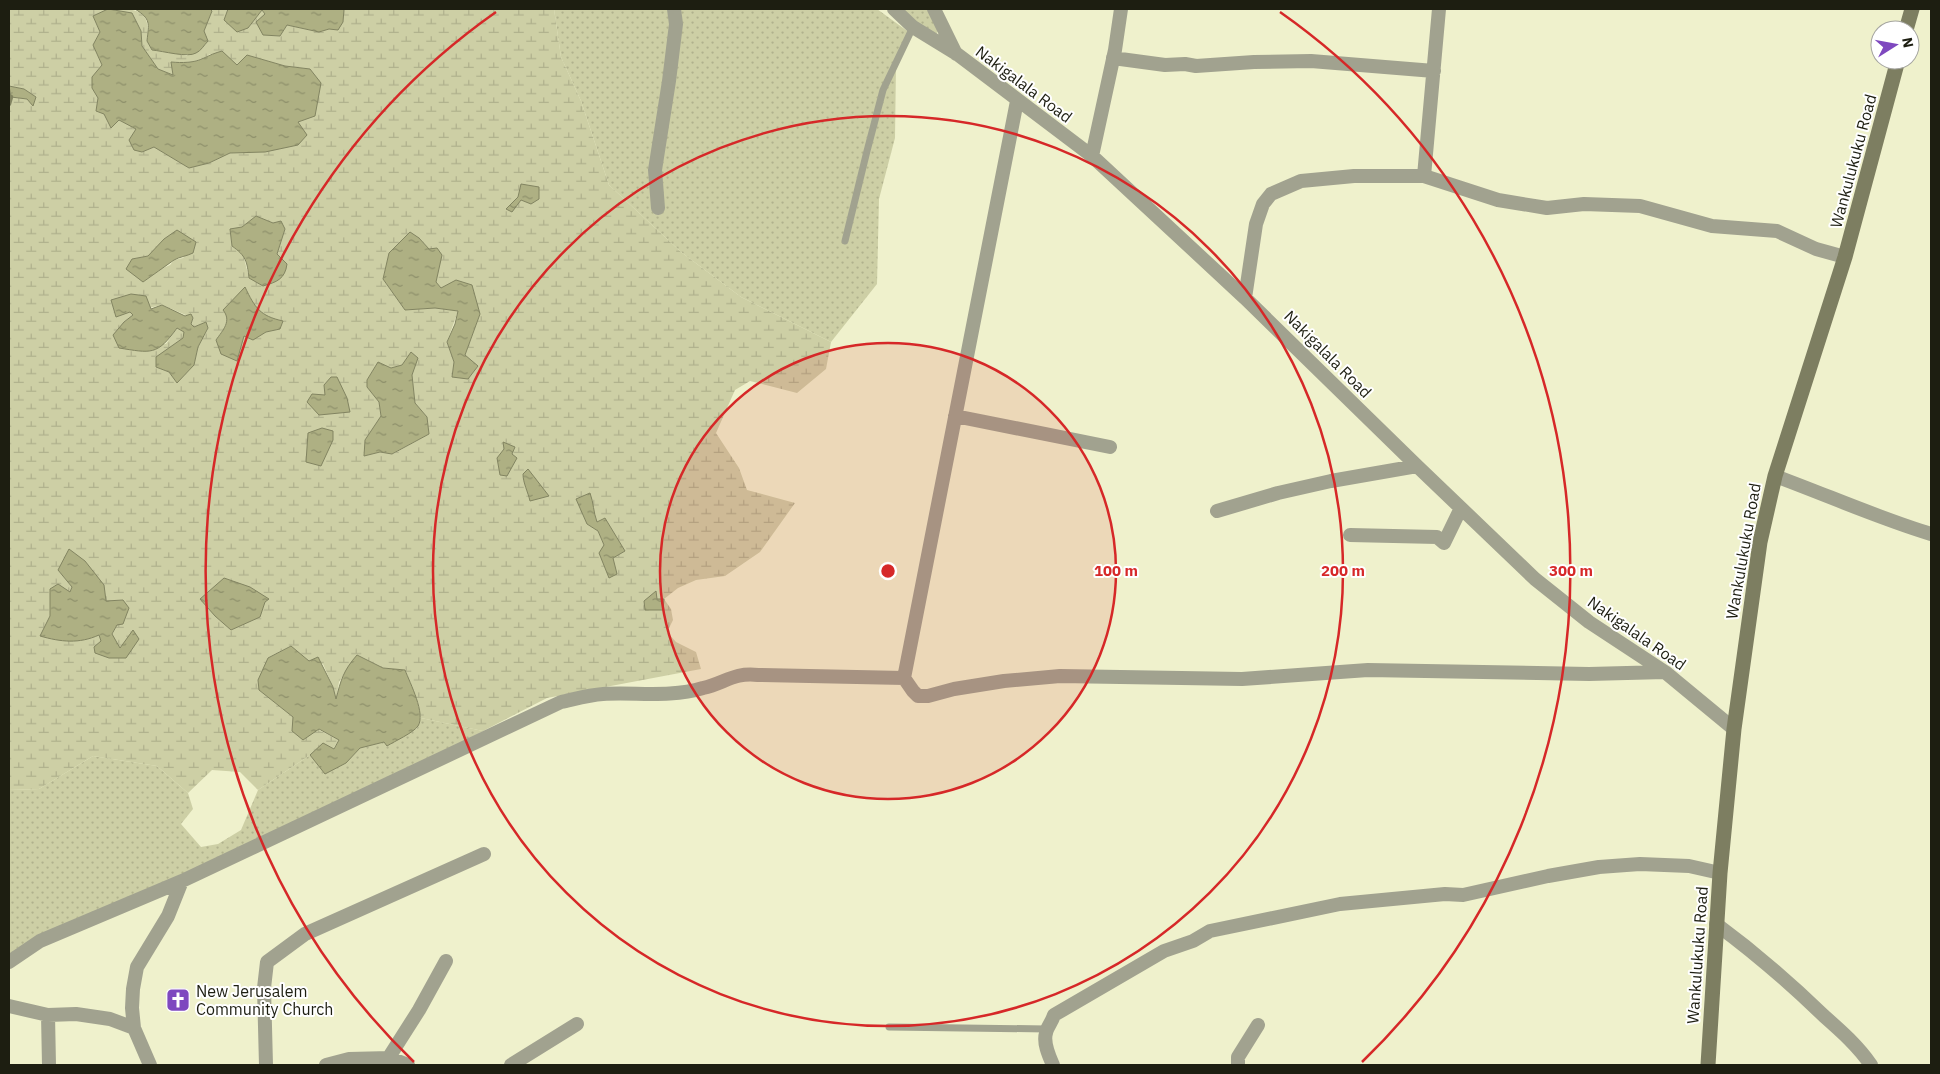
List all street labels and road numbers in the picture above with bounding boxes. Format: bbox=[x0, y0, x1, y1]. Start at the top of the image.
street label: Nakigalala Road bbox=[972, 41, 1076, 127]
street label: Wankulukuku Road bbox=[1826, 92, 1880, 230]
street label: Nakigalala Road bbox=[1280, 306, 1376, 402]
street label: Wankulukuku Road bbox=[1721, 481, 1765, 621]
street label: Nakigalala Road bbox=[1584, 592, 1690, 674]
street label: Wankulukuku Road bbox=[1682, 886, 1712, 1024]

